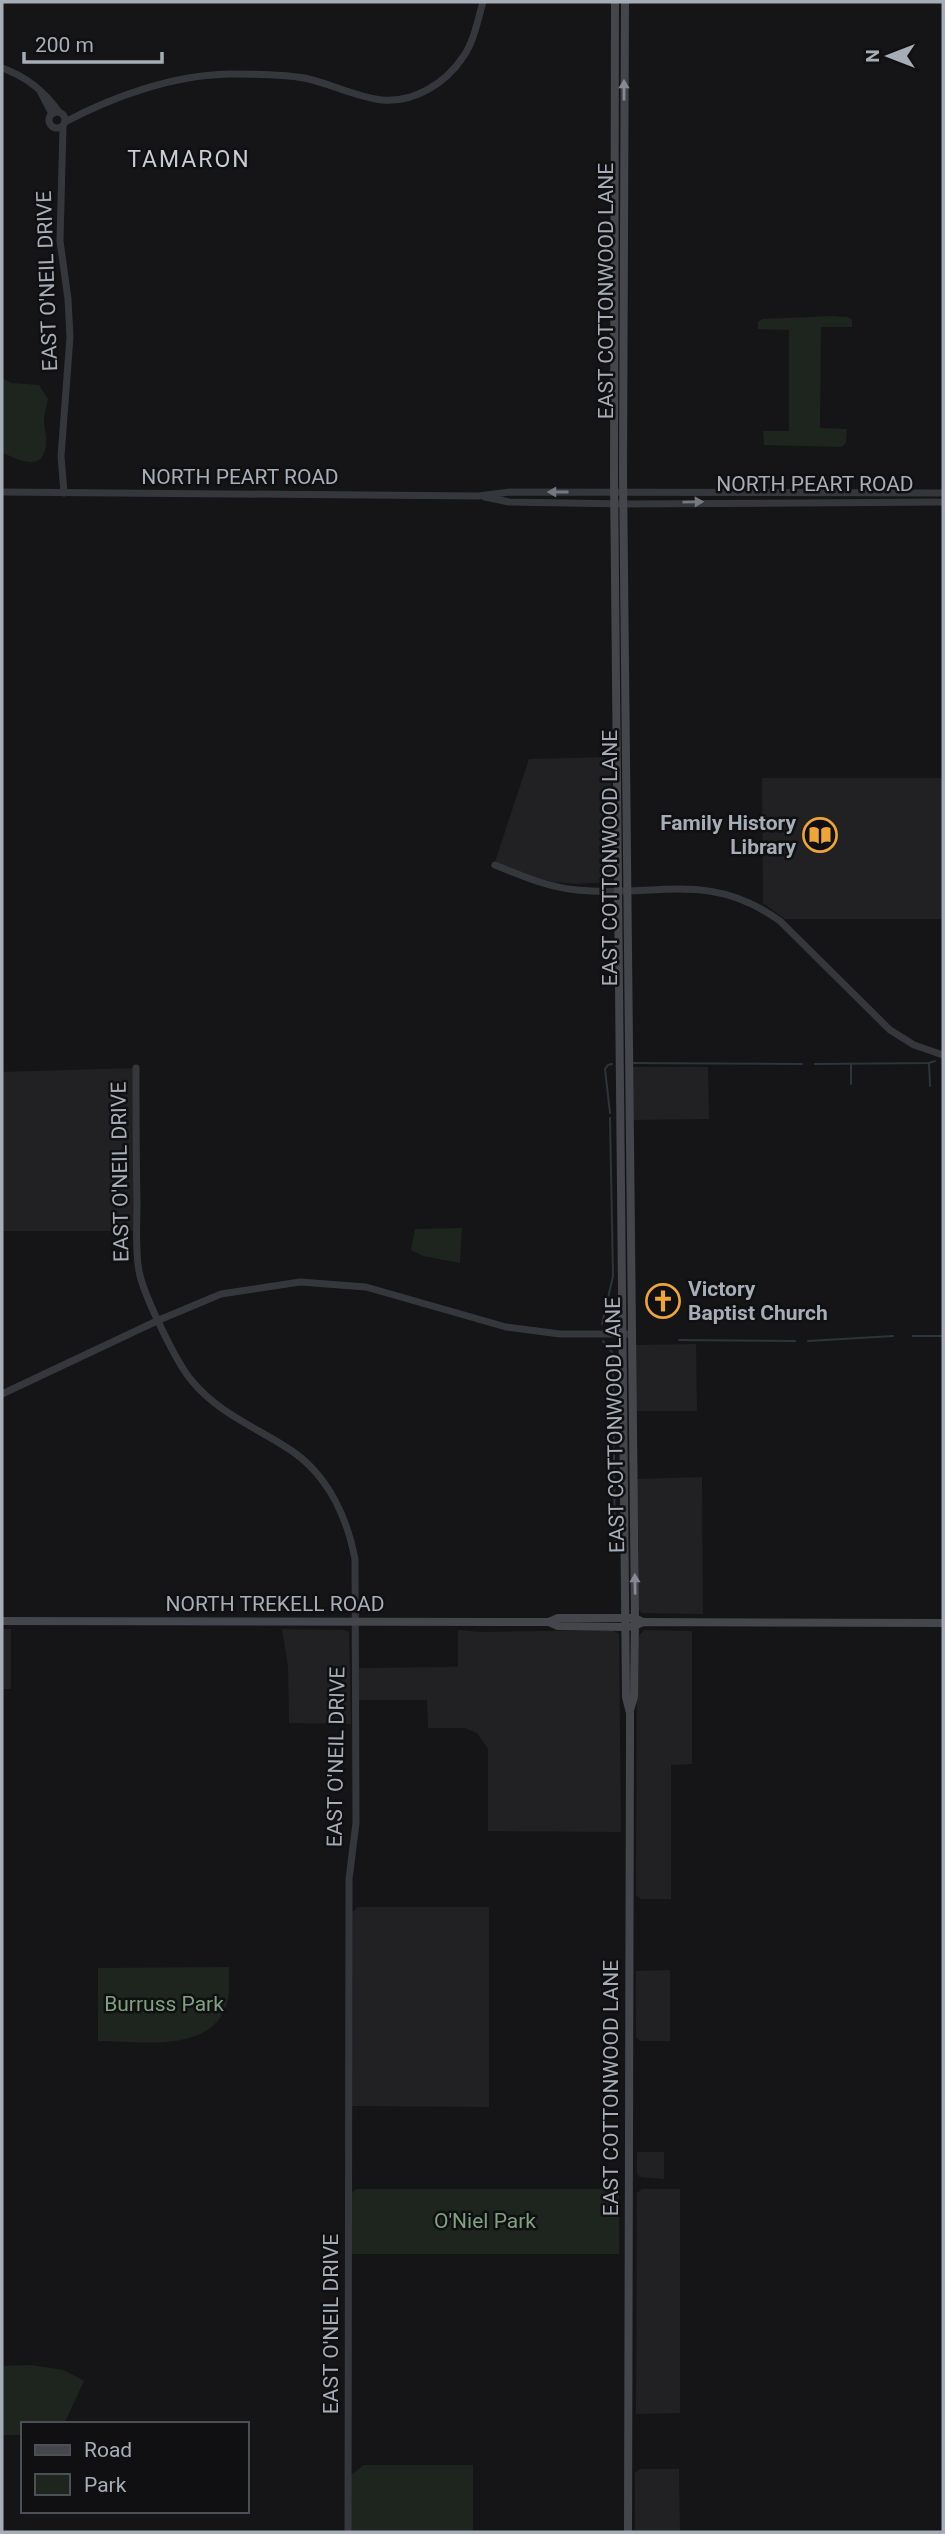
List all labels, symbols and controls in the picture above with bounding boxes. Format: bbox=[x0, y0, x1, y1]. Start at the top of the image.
scale bar bbox=[24, 21, 163, 65]
north arrow bbox=[854, 21, 924, 91]
text: 200 m bbox=[35, 33, 94, 57]
text: N bbox=[861, 49, 884, 63]
one-way arrow bbox=[618, 78, 630, 100]
district label: TAMARON bbox=[127, 146, 251, 173]
street label: EAST COTTONWOOD LANE bbox=[594, 163, 618, 419]
street label: EAST O'NEIL DRIVE bbox=[32, 190, 62, 372]
street label: NORTH PEART ROAD bbox=[141, 465, 339, 489]
street label: NORTH PEART ROAD bbox=[716, 472, 914, 496]
one-way arrow bbox=[546, 486, 568, 498]
one-way arrow bbox=[683, 497, 705, 508]
street label: EAST COTTONWOOD LANE bbox=[598, 730, 622, 986]
place label: Family History Library bbox=[660, 811, 796, 859]
library icon: Family History Library bbox=[801, 816, 839, 854]
street label: EAST O'NEIL DRIVE bbox=[106, 1082, 134, 1262]
place label: Victory Baptist Church bbox=[688, 1277, 828, 1325]
church icon: Victory Baptist Church bbox=[644, 1282, 682, 1320]
street label: EAST COTTONWOOD LANE bbox=[601, 1297, 629, 1553]
one-way arrow bbox=[629, 1573, 641, 1595]
street label: NORTH TREKELL ROAD bbox=[166, 1592, 384, 1616]
street label: EAST O'NEIL DRIVE bbox=[322, 1667, 350, 1847]
street label: EAST COTTONWOOD LANE bbox=[599, 1960, 623, 2216]
park label: Burruss Park bbox=[104, 1992, 224, 2016]
park label: O'Niel Park bbox=[434, 2209, 536, 2233]
street label: EAST O'NEIL DRIVE bbox=[319, 2234, 343, 2414]
legend bbox=[21, 2422, 248, 2513]
text: Road bbox=[84, 2438, 132, 2462]
text: Park bbox=[84, 2473, 127, 2497]

